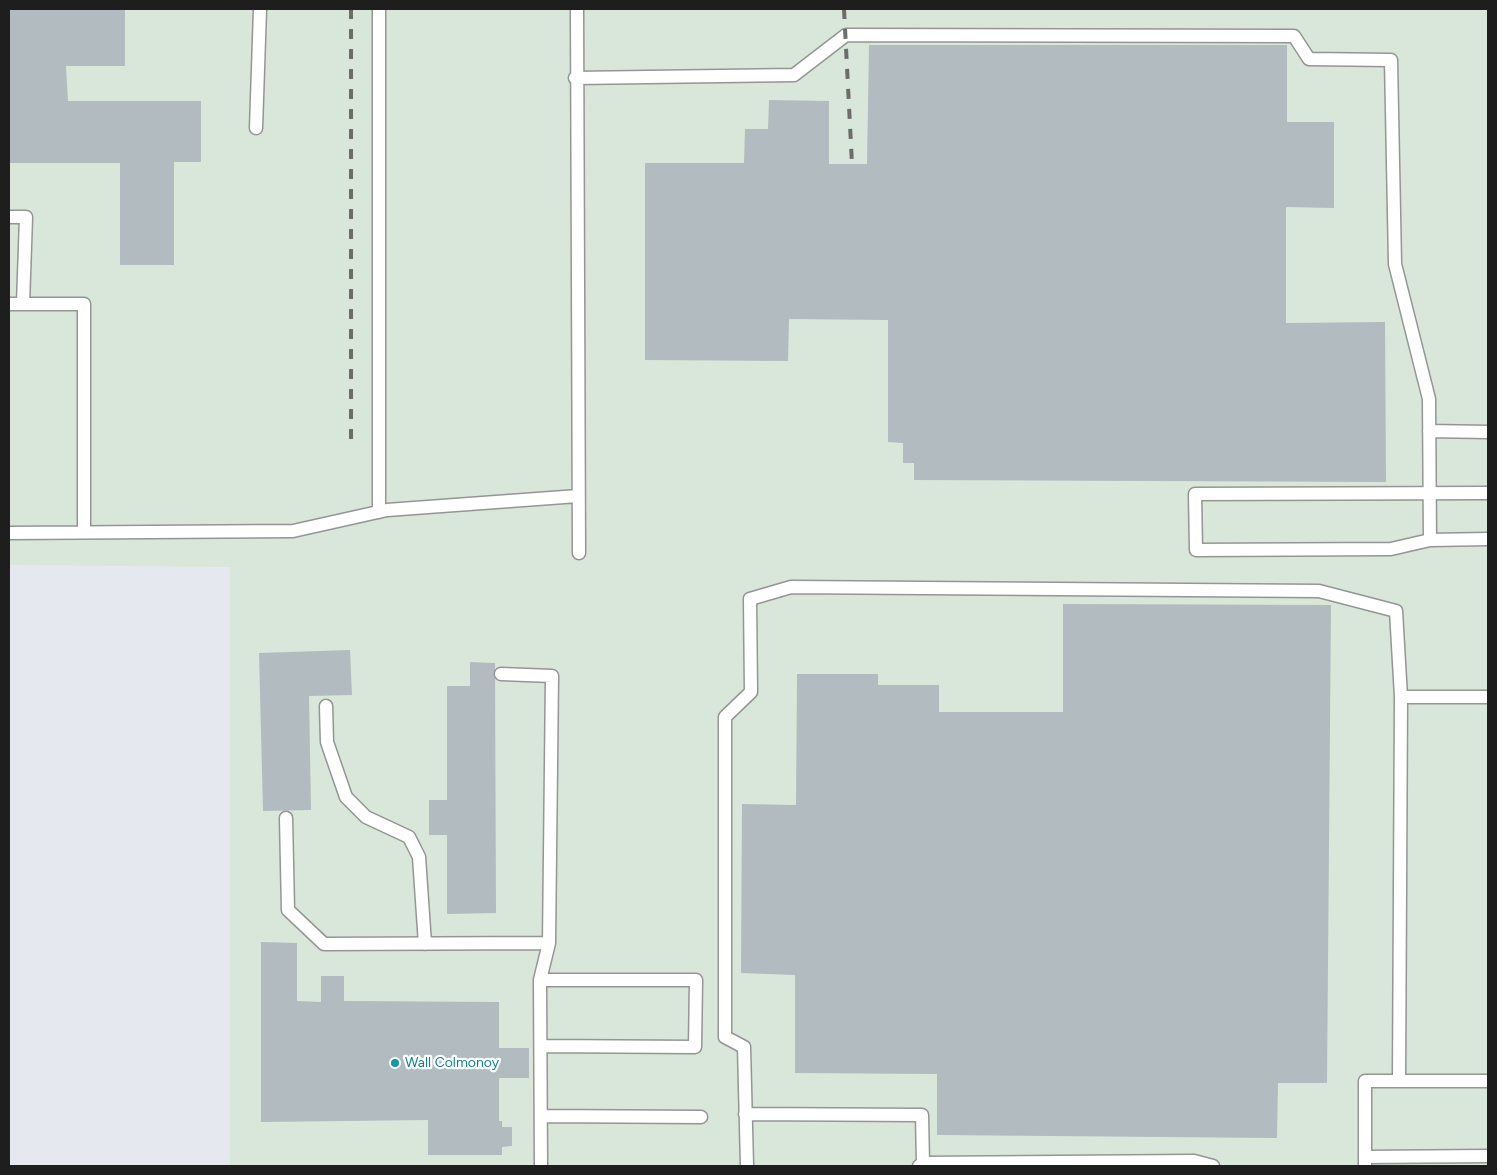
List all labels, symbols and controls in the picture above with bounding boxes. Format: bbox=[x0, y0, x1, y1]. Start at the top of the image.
place label: Wall Colmonoy bbox=[405, 1055, 499, 1071]
marker: Wall Colmonoy bbox=[389, 1057, 401, 1069]

